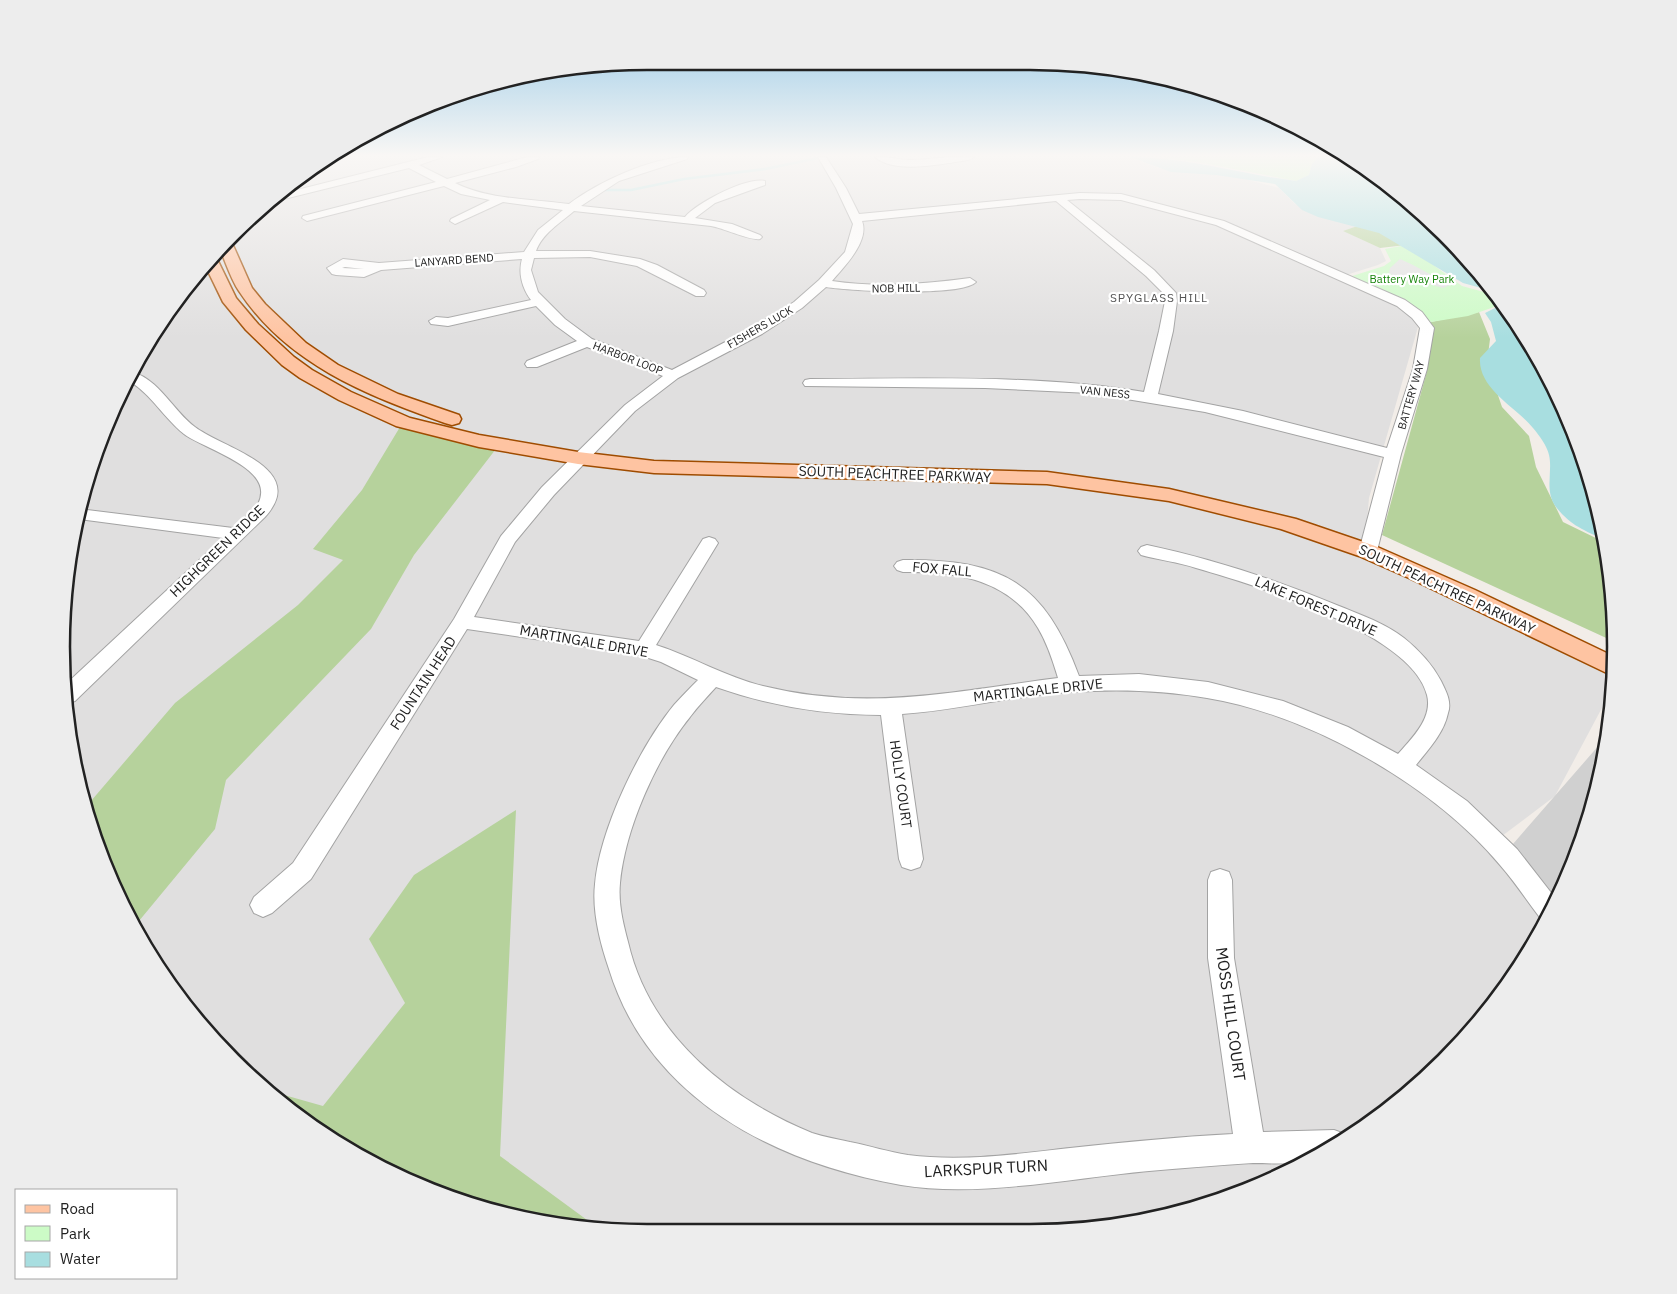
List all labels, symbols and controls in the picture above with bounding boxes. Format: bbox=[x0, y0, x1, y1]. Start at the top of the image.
street label: LANYARD BEND bbox=[414, 250, 494, 270]
park label: Battery Way Park bbox=[1370, 272, 1455, 286]
street label: NOB HILL bbox=[872, 281, 921, 295]
district label: SPYGLASS HILL bbox=[1110, 290, 1208, 305]
street label: FISHERS LUCK bbox=[725, 303, 795, 351]
street label: HARBOR LOOP bbox=[591, 338, 665, 378]
street label: BATTERY WAY bbox=[1394, 358, 1428, 431]
street label: VAN NESS bbox=[1079, 382, 1131, 402]
street label: SOUTH PEACHTREE PARKWAY bbox=[798, 462, 992, 486]
street label: HIGHGREEN RIDGE bbox=[166, 501, 268, 601]
street label: SOUTH PEACHTREE PARKWAY bbox=[1356, 540, 1539, 638]
street label: FOX FALL bbox=[912, 557, 972, 581]
street label: LAKE FOREST DRIVE bbox=[1252, 572, 1380, 640]
street label: MARTINGALE DRIVE bbox=[518, 621, 650, 661]
street label: FOUNTAIN HEAD bbox=[386, 633, 460, 733]
street label: MARTINGALE DRIVE bbox=[972, 674, 1104, 706]
street label: HOLLY COURT bbox=[886, 739, 916, 829]
street label: MOSS HILL COURT bbox=[1212, 946, 1250, 1082]
street label: LARKSPUR TURN bbox=[923, 1155, 1049, 1181]
legend bbox=[15, 1189, 178, 1279]
text: Road bbox=[60, 1199, 95, 1218]
text: Park bbox=[60, 1224, 90, 1243]
text: Water bbox=[60, 1249, 101, 1268]

